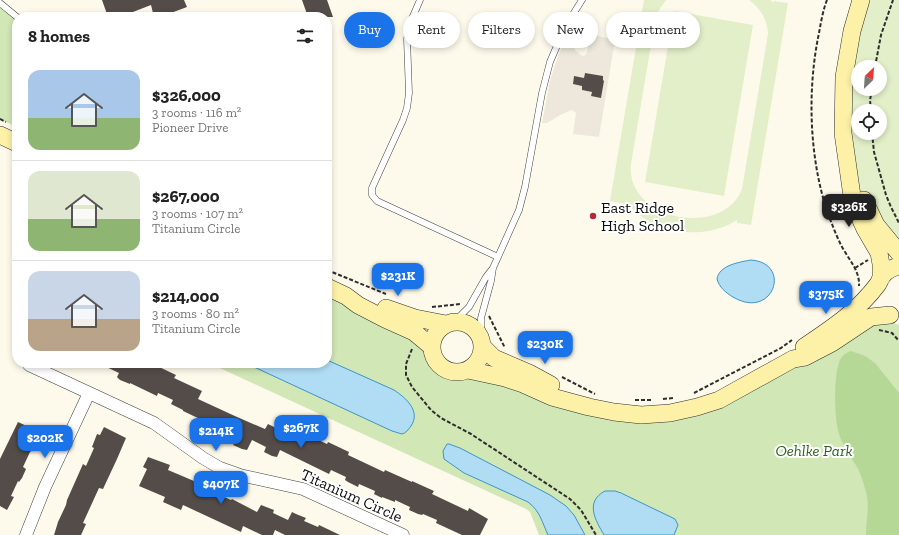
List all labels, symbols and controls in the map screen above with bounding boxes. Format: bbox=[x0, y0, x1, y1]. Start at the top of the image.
chip: Buy bbox=[344, 12, 395, 48]
chip: Rent bbox=[403, 12, 460, 48]
chip: Filters bbox=[468, 12, 535, 48]
chip: New bbox=[543, 12, 598, 48]
chip: Apartment bbox=[606, 12, 700, 48]
icon: filters bbox=[294, 25, 316, 47]
text: 8 homes bbox=[28, 26, 90, 46]
north arrow bbox=[851, 60, 887, 96]
map controls bbox=[851, 60, 887, 140]
text: $326,000 bbox=[152, 85, 221, 105]
icon: home bbox=[60, 86, 108, 134]
button: locate bbox=[851, 104, 887, 140]
text: 3 rooms · 116 m² bbox=[152, 105, 241, 120]
text: Pioneer Drive bbox=[152, 120, 228, 135]
text: $267,000 bbox=[152, 186, 220, 206]
icon: home bbox=[60, 187, 108, 235]
pin: $326K bbox=[821, 194, 877, 228]
place label: East Ridge High School bbox=[601, 198, 684, 235]
text: $326K bbox=[831, 199, 867, 214]
text: 3 rooms · 107 m² bbox=[152, 206, 243, 221]
marker: East Ridge High School bbox=[588, 211, 598, 221]
text: Titanium Circle bbox=[152, 221, 240, 236]
pin: $231K bbox=[370, 263, 426, 297]
text: $231K bbox=[381, 268, 415, 283]
pin: $375K bbox=[798, 281, 854, 315]
text: $214,000 bbox=[152, 286, 219, 306]
text: $375K bbox=[808, 286, 844, 301]
icon: home bbox=[60, 287, 108, 335]
text: 3 rooms · 80 m² bbox=[152, 306, 239, 321]
text: Titanium Circle bbox=[152, 321, 240, 336]
pin: $230K bbox=[517, 331, 573, 365]
text: $230K bbox=[527, 336, 563, 351]
pin: $267K bbox=[273, 415, 329, 449]
pin: $214K bbox=[188, 418, 244, 452]
text: $267K bbox=[283, 420, 319, 435]
text: $214K bbox=[199, 423, 233, 438]
pin: $202K bbox=[17, 425, 73, 459]
text: $202K bbox=[27, 430, 63, 445]
park label: Oehlke Park bbox=[775, 441, 853, 460]
street label: Titanium Circle bbox=[298, 465, 405, 526]
pin: $407K bbox=[193, 471, 249, 505]
text: $407K bbox=[203, 476, 239, 491]

